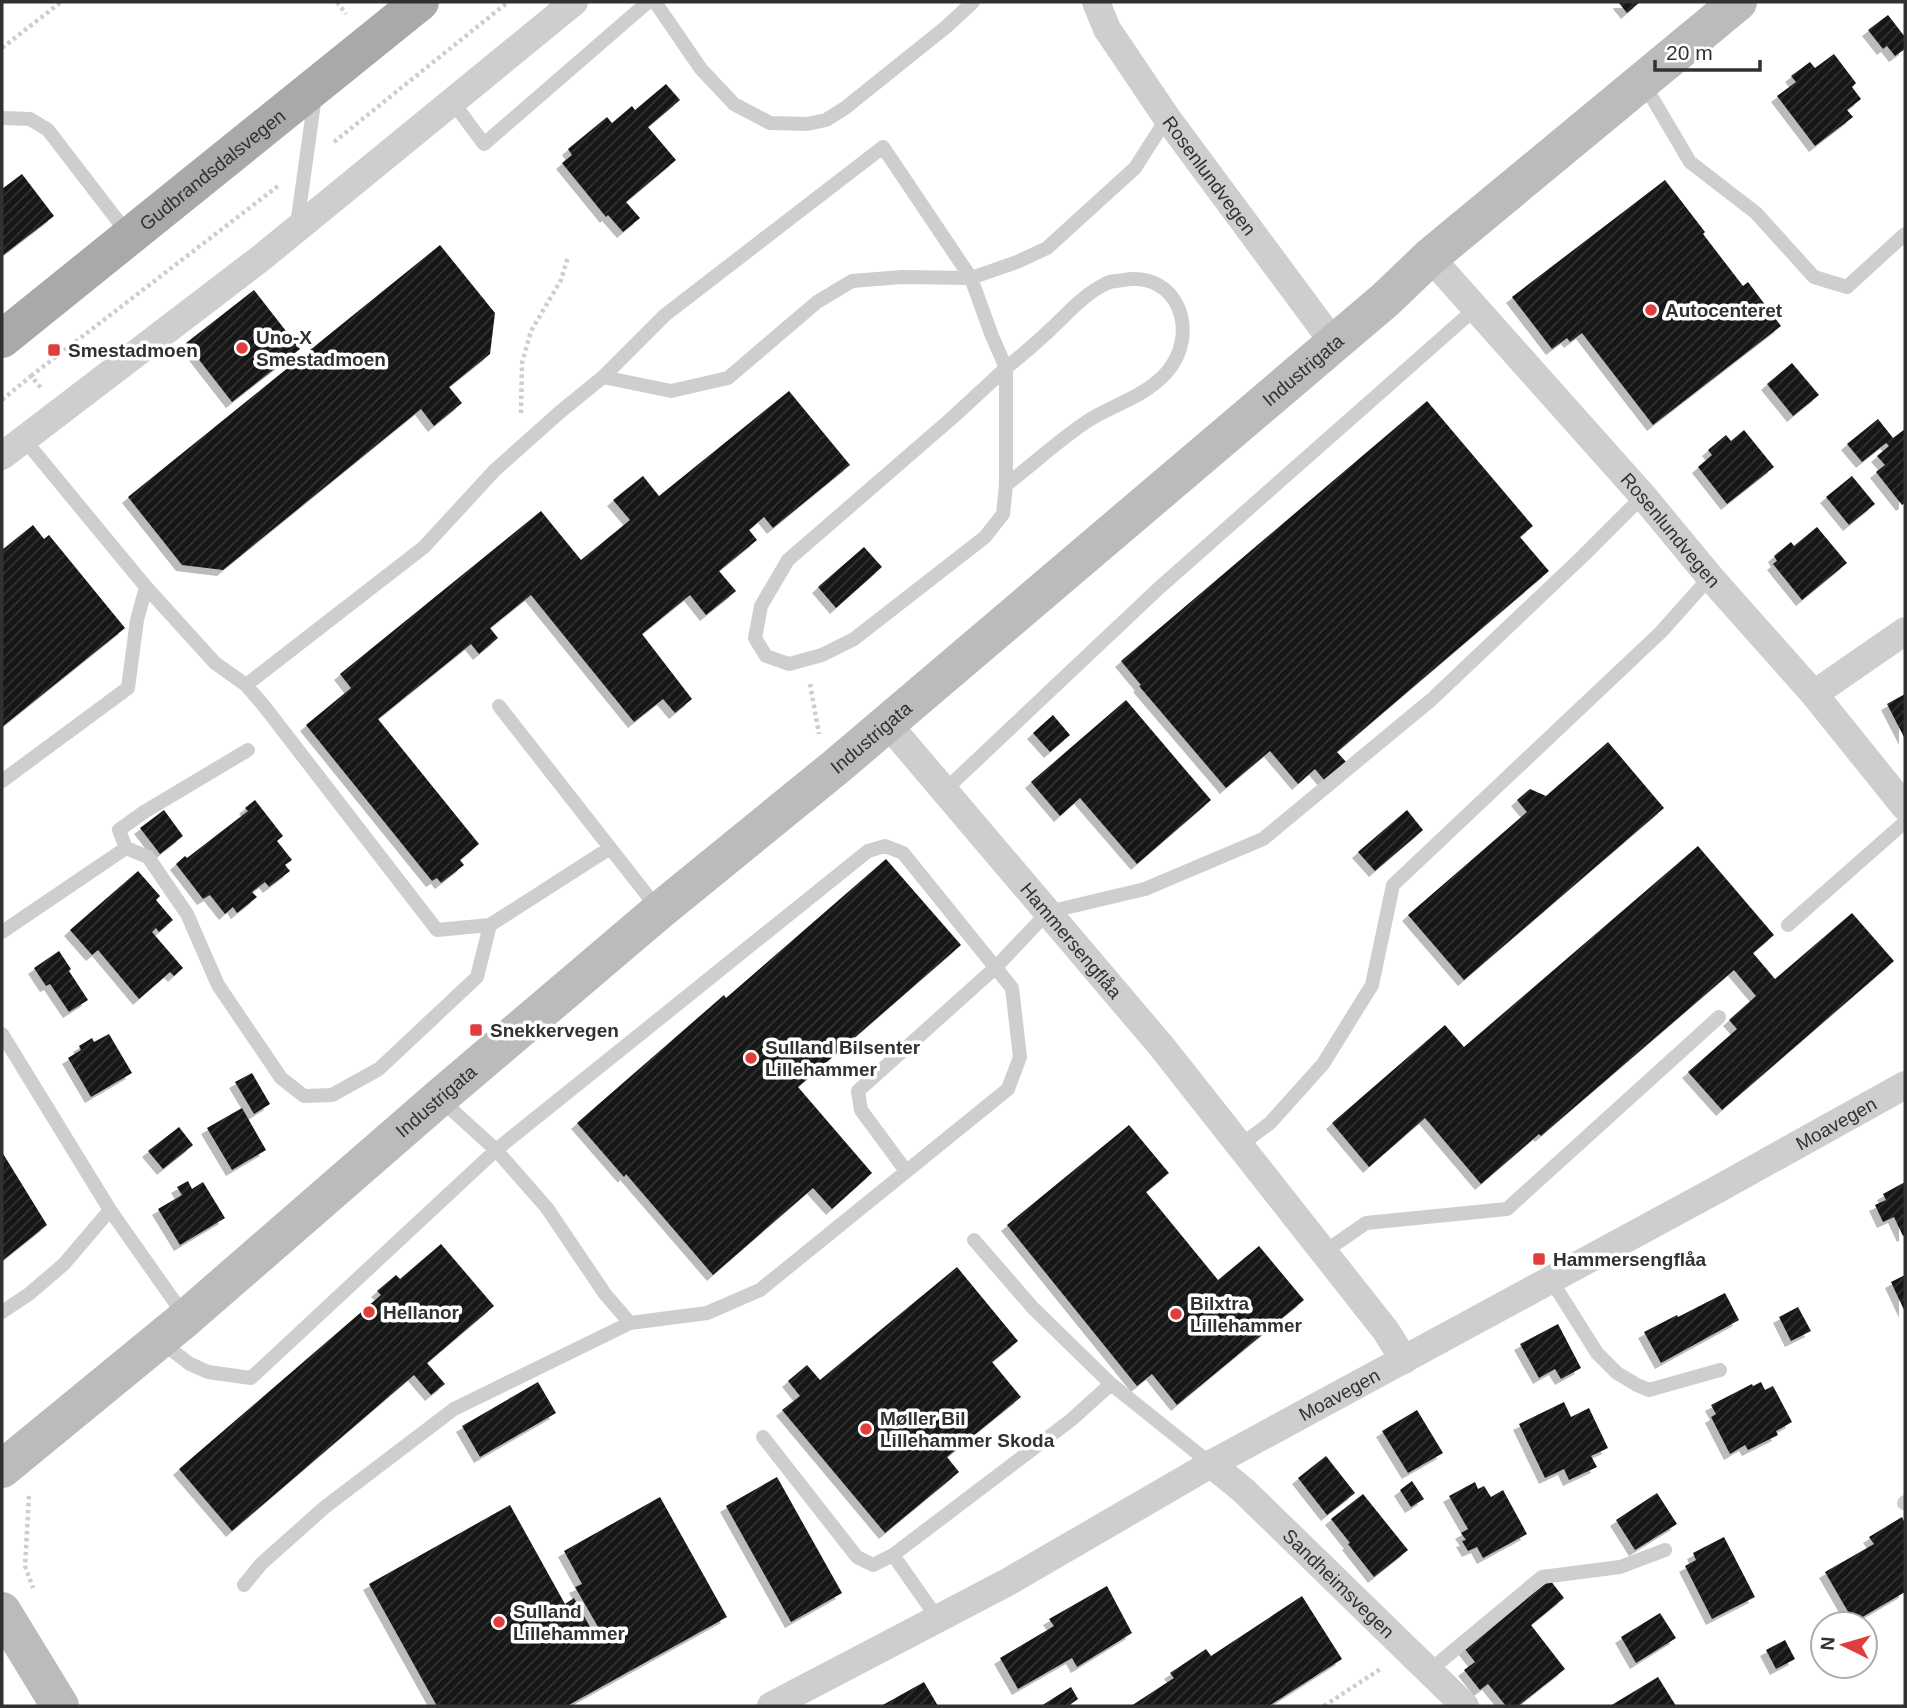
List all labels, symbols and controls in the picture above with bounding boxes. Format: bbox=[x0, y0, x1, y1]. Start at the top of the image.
scale bar bbox=[1655, 28, 1760, 72]
text: 20 m bbox=[1666, 41, 1713, 64]
street label: Gudbrandsdalsvegen bbox=[135, 105, 289, 234]
street label: Rosenlundvegen bbox=[1159, 112, 1261, 239]
place label: Autocenteret bbox=[1665, 300, 1783, 321]
marker: Autocenteret bbox=[1643, 302, 1659, 318]
place label: Uno-X Smestadmoen bbox=[256, 327, 386, 370]
street label: Industrigata bbox=[1258, 329, 1348, 410]
place label: Smestadmoen bbox=[68, 340, 198, 361]
marker: Uno-X Smestadmoen bbox=[234, 340, 250, 356]
marker: Smestadmoen bbox=[46, 342, 62, 358]
street label: Rosenlundvegen bbox=[1617, 468, 1725, 592]
street label: Industrigata bbox=[826, 697, 916, 777]
street label: Hammersengflåa bbox=[1017, 878, 1127, 1003]
place label: Snekkervegen bbox=[490, 1020, 619, 1041]
marker: Snekkervegen bbox=[468, 1022, 484, 1038]
place label: Sulland Bilsenter Lillehammer bbox=[765, 1037, 921, 1080]
marker: Sulland Bilsenter Lillehammer bbox=[743, 1050, 759, 1066]
street label: Industrigata bbox=[391, 1060, 481, 1141]
street label: Moavegen bbox=[1792, 1093, 1880, 1154]
place label: Hammersengflåa bbox=[1553, 1249, 1707, 1270]
marker: Hammersengflåa bbox=[1531, 1251, 1547, 1267]
place label: Bilxtra Lillehammer bbox=[1190, 1293, 1303, 1336]
place label: Hellanor bbox=[383, 1302, 460, 1323]
marker: Hellanor bbox=[361, 1304, 377, 1320]
marker: Bilxtra Lillehammer bbox=[1168, 1306, 1184, 1322]
street label: Moavegen bbox=[1295, 1364, 1383, 1425]
place label: Møller Bil Lillehammer Skoda bbox=[880, 1408, 1055, 1451]
marker: Møller Bil Lillehammer Skoda bbox=[858, 1421, 874, 1437]
street label: Sandheimsvegen bbox=[1279, 1525, 1399, 1642]
place label: Sulland Lillehammer bbox=[513, 1601, 626, 1644]
north arrow bbox=[1809, 1610, 1879, 1680]
marker: Sulland Lillehammer bbox=[491, 1614, 507, 1630]
text: N bbox=[1817, 1636, 1839, 1651]

